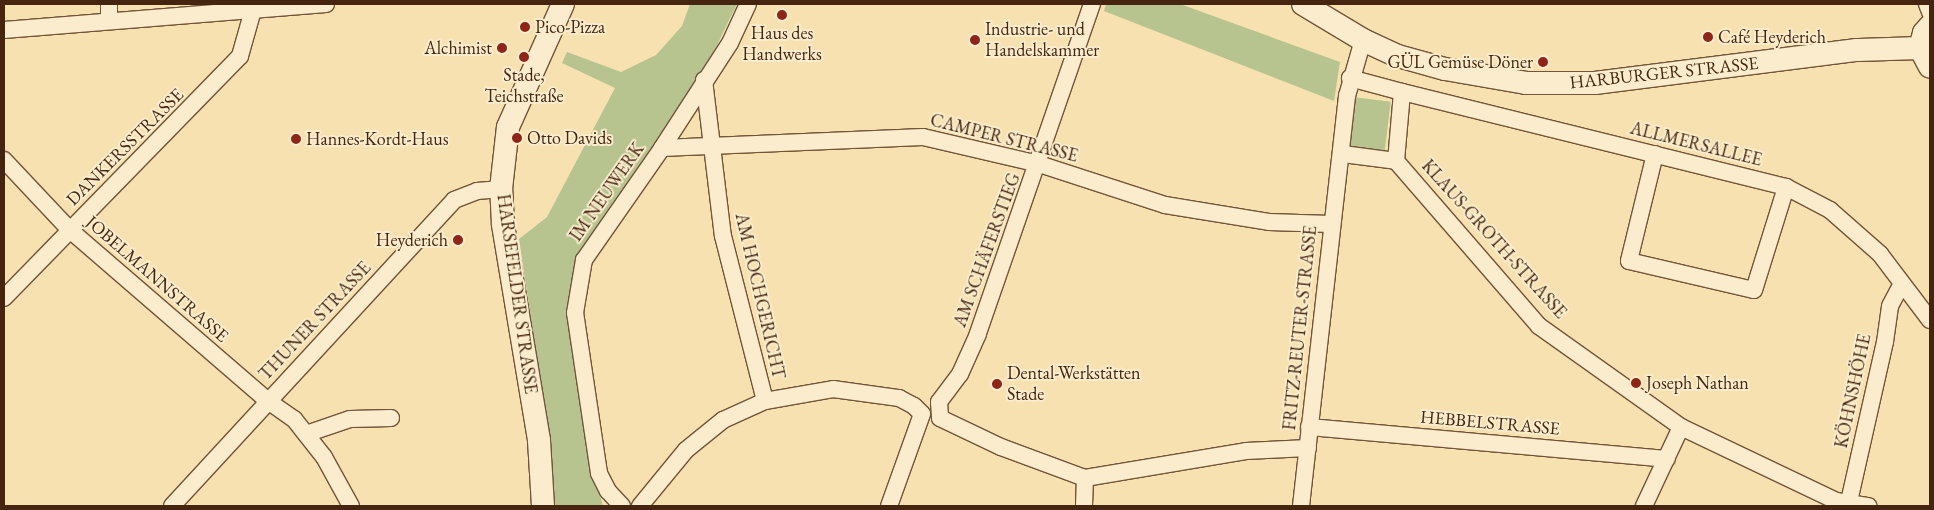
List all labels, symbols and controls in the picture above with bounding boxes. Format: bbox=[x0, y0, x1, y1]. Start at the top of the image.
marker: Haus des Handwerks bbox=[776, 9, 788, 21]
place label: Pico-Pizza bbox=[535, 16, 605, 38]
place label: Industrie- und Handelskammer bbox=[985, 19, 1099, 62]
marker: Pico-Pizza bbox=[519, 21, 531, 33]
place label: Haus des Handwerks bbox=[742, 23, 822, 66]
place label: Café Heyderich bbox=[1718, 26, 1826, 48]
marker: Café Heyderich bbox=[1702, 31, 1714, 43]
marker: Industrie- und Handelskammer bbox=[969, 34, 981, 46]
place label: Alchimist bbox=[424, 37, 492, 59]
marker: Alchimist bbox=[496, 42, 508, 54]
marker: Stade, Teichstraße bbox=[518, 51, 530, 63]
place label: GÜL Gemüse Döner bbox=[1387, 51, 1533, 73]
street label: HARBURGER STRASSE bbox=[1569, 52, 1759, 94]
marker: GÜL Gemüse Döner bbox=[1537, 56, 1549, 68]
place label: Stade, Teichstraße bbox=[485, 65, 563, 108]
street label: DANKERSSTRASSE bbox=[62, 84, 188, 210]
street label: CAMPER STRASSE bbox=[928, 109, 1080, 167]
street label: ALLMERSALLEE bbox=[1628, 117, 1764, 171]
place label: Otto Davids bbox=[527, 127, 612, 149]
place label: Hannes-Kordt-Haus bbox=[306, 128, 448, 150]
marker: Otto Davids bbox=[511, 132, 523, 144]
marker: Hannes-Kordt-Haus bbox=[290, 133, 302, 145]
street label: IM NEUWERK bbox=[565, 139, 649, 245]
street label: KLAUS-GROTH-STRASSE bbox=[1417, 155, 1571, 323]
street label: AM SCHÄFERSTIEG bbox=[949, 170, 1025, 330]
street label: HARSEFELDER STRASSE bbox=[492, 193, 542, 395]
street label: JOBELMANNSTRASSE bbox=[81, 211, 233, 347]
street label: AM HOCHGERICHT bbox=[730, 211, 790, 381]
street label: FRITZ-REUTER-STRASSE bbox=[1279, 225, 1321, 431]
place label: Heyderich bbox=[376, 229, 448, 251]
marker: Heyderich bbox=[452, 234, 464, 246]
street label: THUNER STRASSE bbox=[255, 257, 375, 385]
street label: KÖHNSHÖHE bbox=[1830, 332, 1876, 450]
place label: Dental-Werkstätten Stade bbox=[1007, 363, 1141, 406]
place label: Joseph Nathan bbox=[1646, 372, 1749, 394]
marker: Joseph Nathan bbox=[1630, 377, 1642, 389]
marker: Dental-Werkstätten Stade bbox=[991, 378, 1003, 390]
street label: HEBBELSTRASSE bbox=[1419, 406, 1561, 440]

